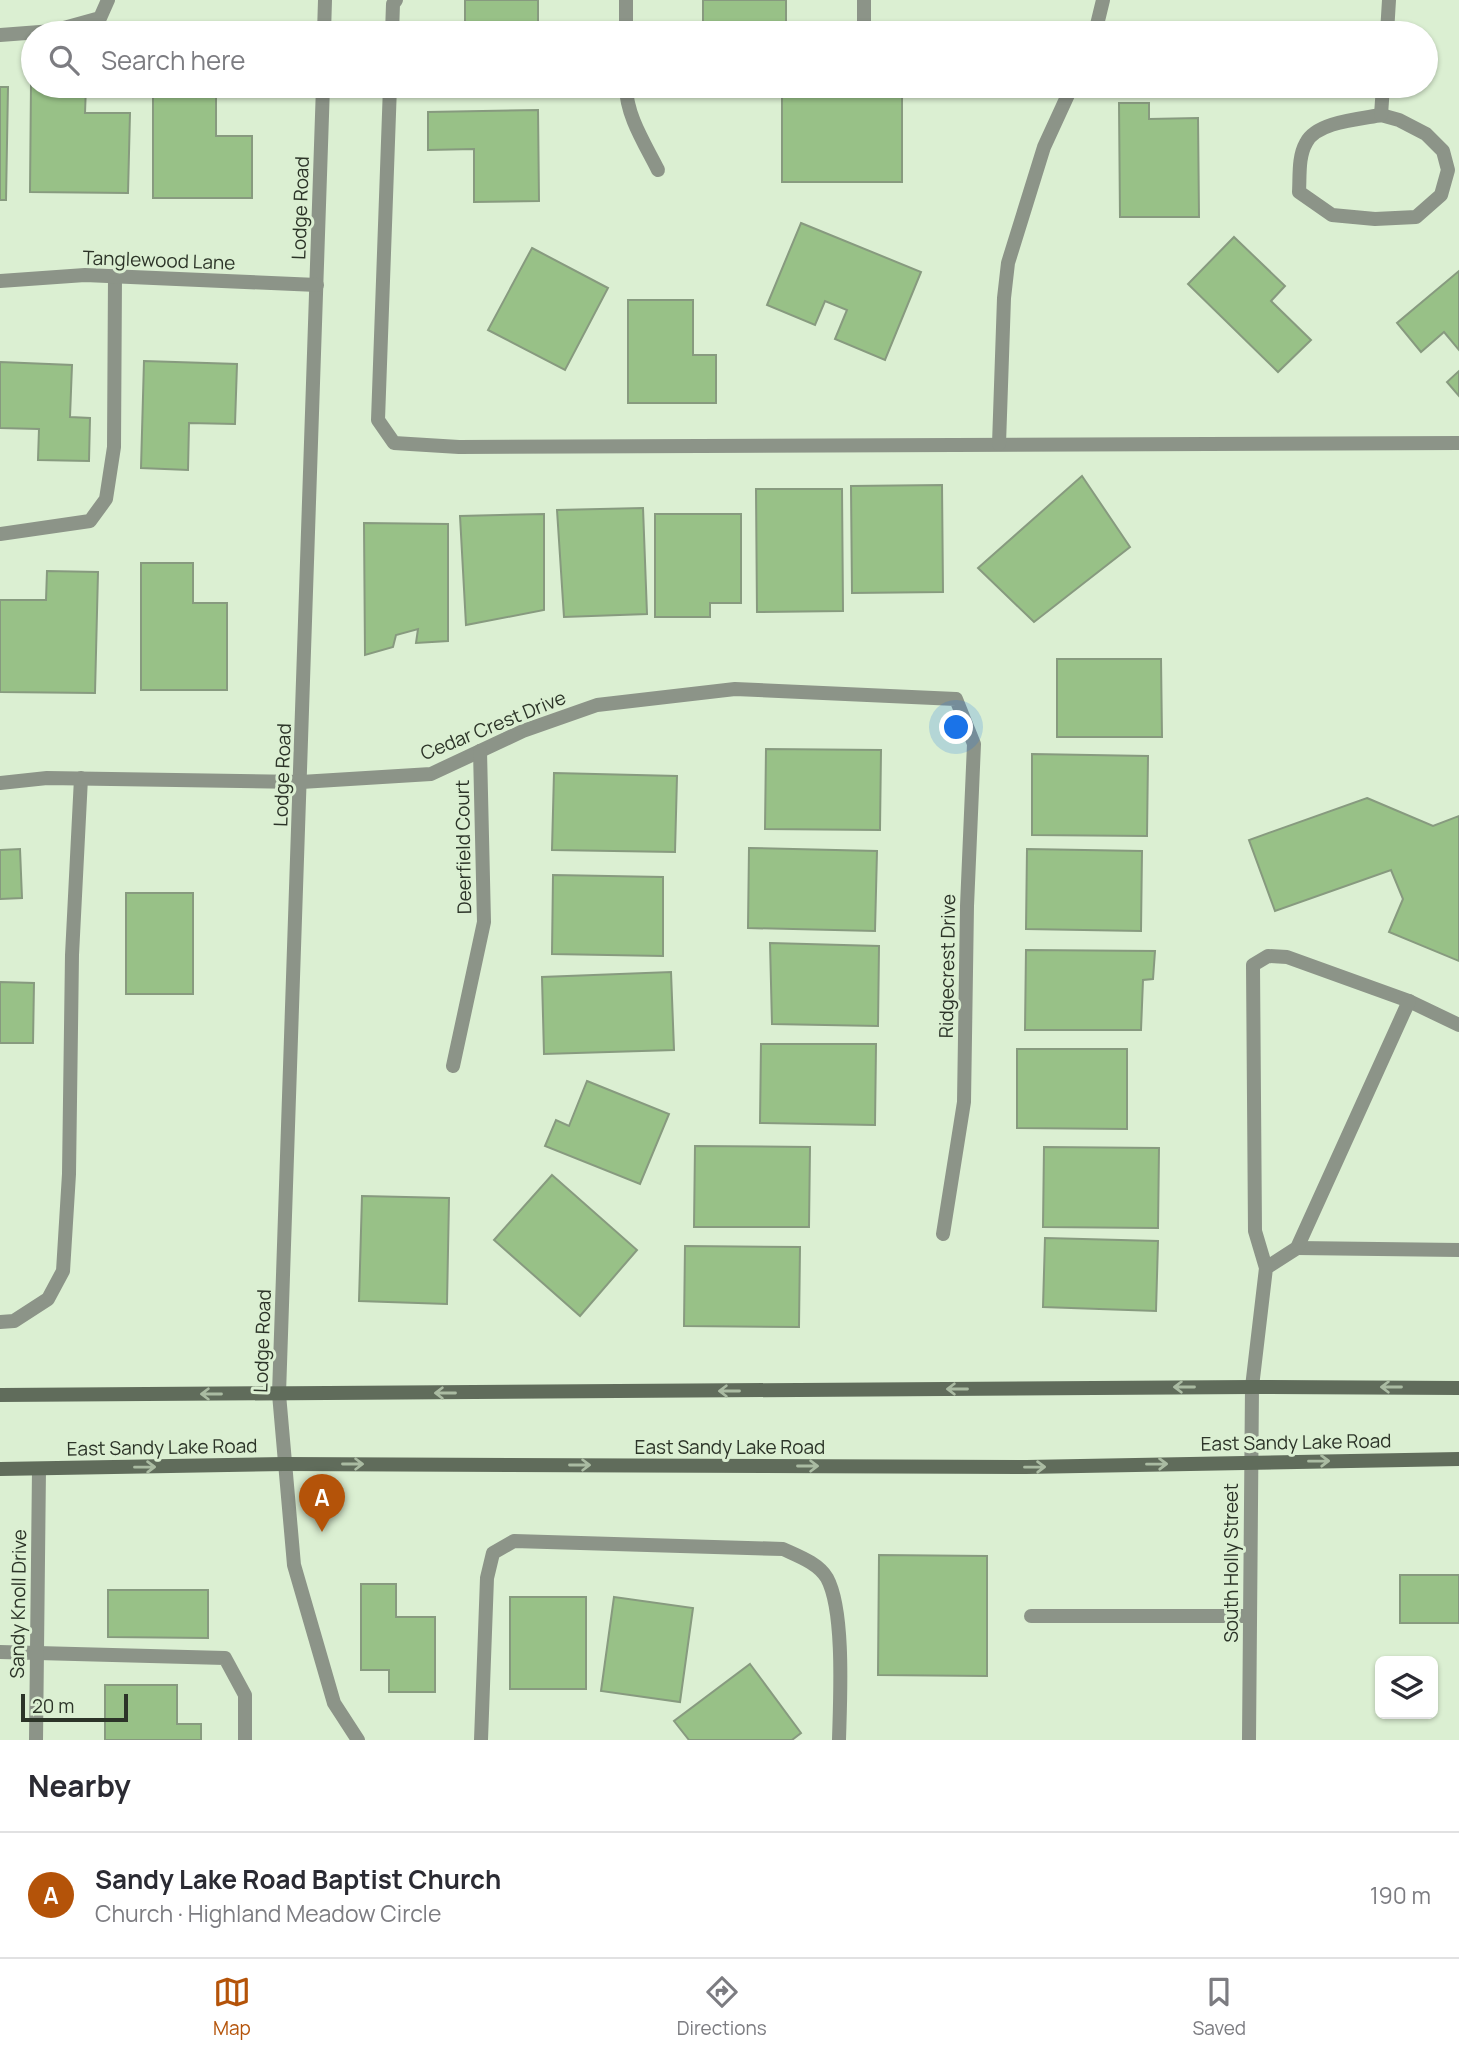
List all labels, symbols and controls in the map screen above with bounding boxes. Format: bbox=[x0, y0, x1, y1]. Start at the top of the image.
search box bbox=[21, 21, 1438, 98]
icon: search bbox=[45, 41, 83, 79]
text: Search here bbox=[101, 42, 246, 78]
street label: Lodge Road bbox=[285, 156, 315, 260]
street label: Tanglewood Lane bbox=[82, 244, 236, 276]
street label: Cedar Crest Drive bbox=[417, 684, 569, 766]
your location bbox=[939, 710, 973, 744]
street label: Lodge Road bbox=[267, 723, 297, 827]
street label: Deerfield Court bbox=[449, 780, 477, 914]
street label: Ridgecrest Drive bbox=[933, 894, 961, 1038]
street label: Lodge Road bbox=[247, 1289, 277, 1393]
one-way arrow bbox=[1173, 1380, 1196, 1394]
one-way arrow bbox=[1380, 1380, 1403, 1394]
one-way arrow bbox=[945, 1382, 968, 1396]
one-way arrow bbox=[718, 1384, 741, 1398]
one-way arrow bbox=[433, 1386, 456, 1400]
one-way arrow bbox=[199, 1387, 222, 1401]
street label: East Sandy Lake Road bbox=[1200, 1427, 1392, 1457]
street label: East Sandy Lake Road bbox=[66, 1432, 258, 1462]
street label: East Sandy Lake Road bbox=[635, 1434, 825, 1460]
one-way arrow bbox=[1307, 1454, 1330, 1468]
one-way arrow bbox=[1145, 1457, 1168, 1471]
one-way arrow bbox=[341, 1458, 364, 1471]
one-way arrow bbox=[568, 1458, 591, 1472]
one-way arrow bbox=[796, 1459, 819, 1473]
one-way arrow bbox=[133, 1460, 156, 1474]
one-way arrow bbox=[1023, 1460, 1046, 1474]
pin: A bbox=[299, 1474, 345, 1532]
street label: South Holly Street bbox=[1218, 1483, 1244, 1643]
street label: Sandy Knoll Drive bbox=[4, 1529, 32, 1679]
map controls bbox=[1375, 1656, 1438, 1719]
button: layers bbox=[1375, 1656, 1438, 1719]
scale bar bbox=[21, 1691, 128, 1723]
text: 20 m bbox=[32, 1693, 74, 1719]
text: Nearby bbox=[28, 1765, 131, 1806]
text: Sandy Lake Road Baptist Church bbox=[95, 1861, 501, 1897]
text: A bbox=[43, 1879, 59, 1911]
text: 190 m bbox=[1370, 1879, 1431, 1911]
text: Church · Highland Meadow Circle bbox=[95, 1897, 441, 1929]
tab: Map bbox=[213, 1973, 251, 2041]
tab: Directions bbox=[677, 1973, 767, 2041]
tab: Saved bbox=[1193, 1973, 1246, 2041]

